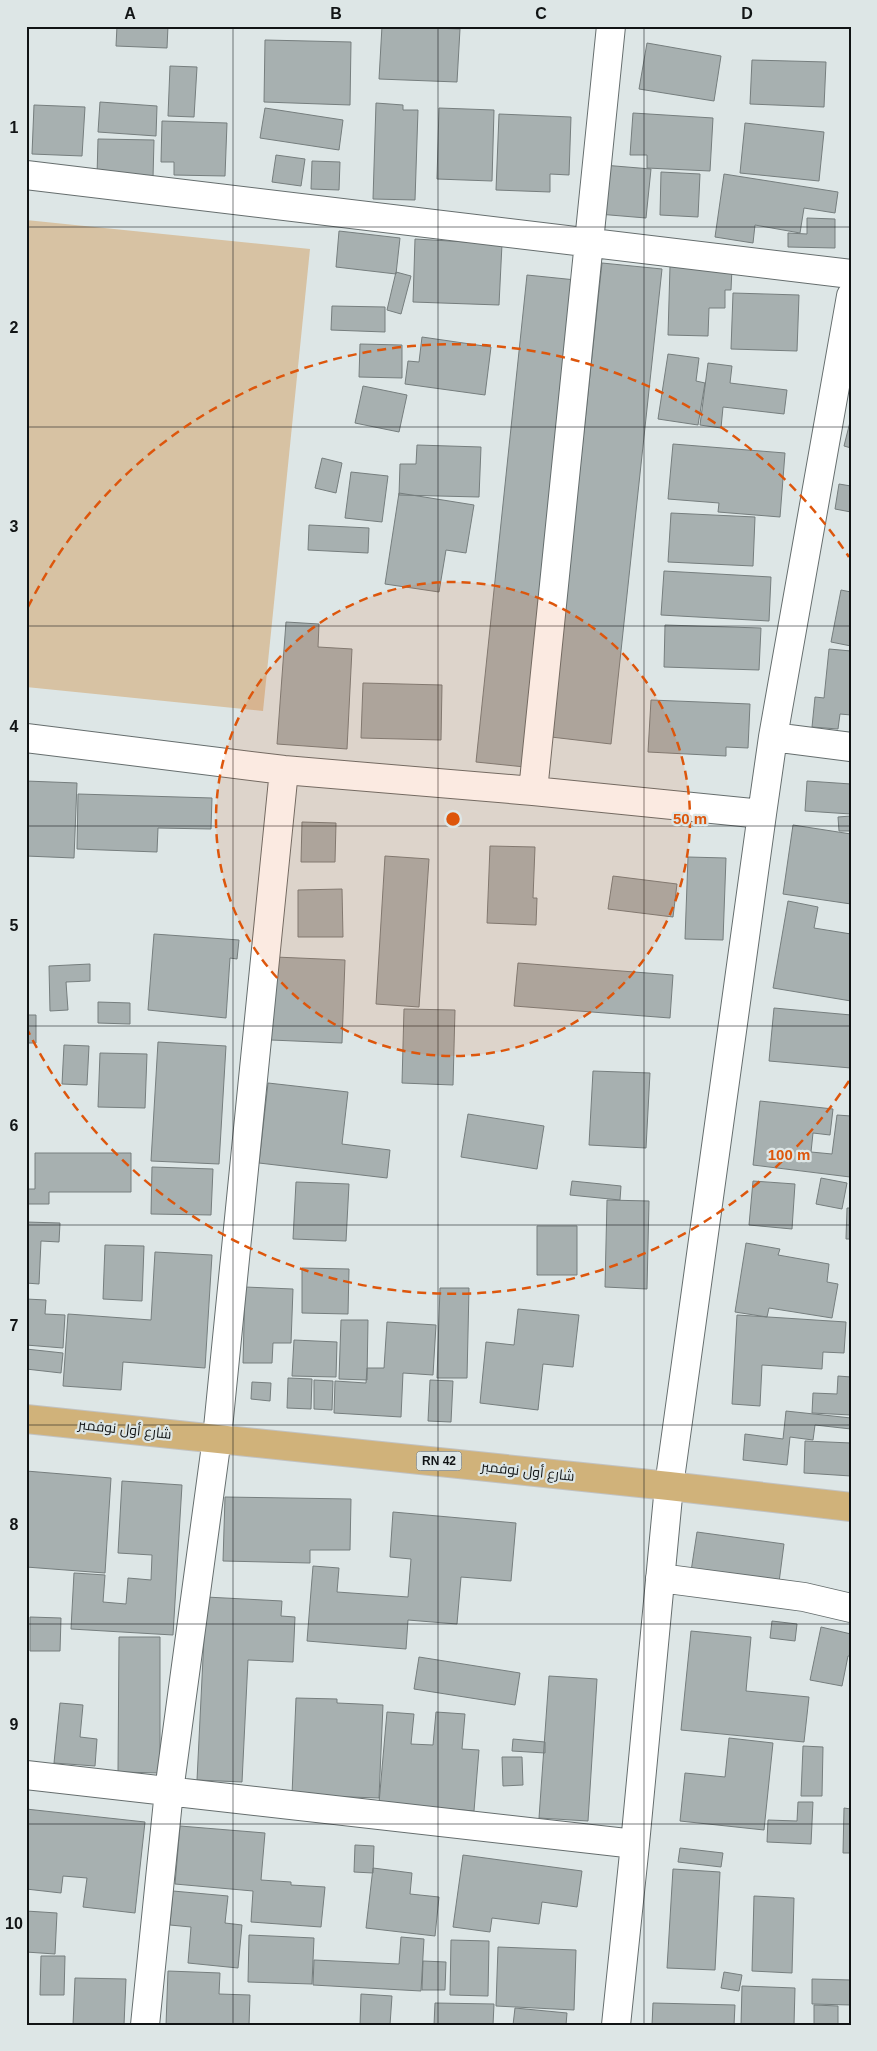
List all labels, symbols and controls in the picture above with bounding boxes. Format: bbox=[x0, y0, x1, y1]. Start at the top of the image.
text: A bbox=[124, 5, 136, 22]
text: B bbox=[330, 5, 342, 22]
text: C bbox=[535, 5, 547, 22]
text: D bbox=[741, 5, 753, 22]
text: 1 bbox=[10, 119, 19, 136]
text: 2 bbox=[10, 319, 19, 336]
text: 3 bbox=[10, 518, 19, 535]
text: 4 bbox=[10, 718, 19, 735]
centre of rings bbox=[444, 810, 462, 828]
text: 50 m bbox=[673, 810, 707, 827]
text: 5 bbox=[10, 917, 19, 934]
text: 6 bbox=[10, 1117, 19, 1134]
text: 100 m bbox=[768, 1146, 810, 1163]
text: 7 bbox=[10, 1317, 19, 1334]
street label: شارع أول نوفمبر bbox=[76, 1415, 173, 1443]
road number: RN 42 bbox=[416, 1452, 462, 1470]
street label: شارع أول نوفمبر bbox=[479, 1457, 576, 1485]
text: 8 bbox=[10, 1516, 19, 1533]
text: 9 bbox=[10, 1716, 19, 1733]
text: 10 bbox=[5, 1915, 23, 1932]

